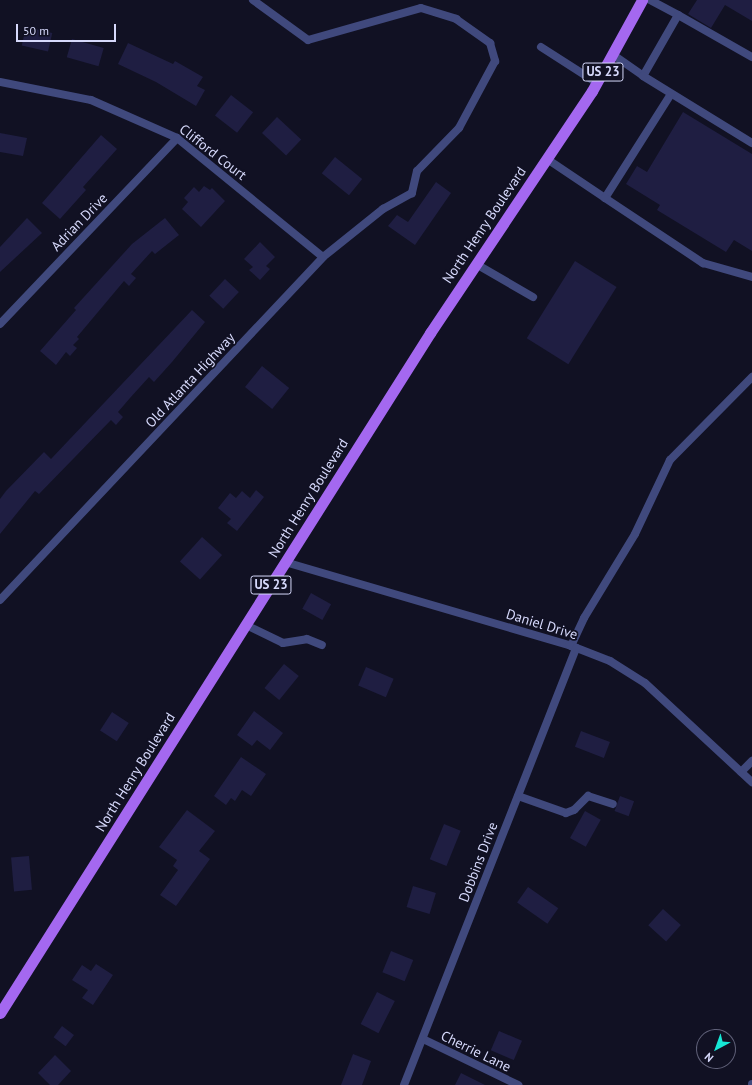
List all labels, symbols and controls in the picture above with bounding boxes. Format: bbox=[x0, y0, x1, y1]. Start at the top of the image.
scale bar bbox=[18, 16, 118, 42]
text: 50 m bbox=[23, 23, 49, 38]
road number: US 23 bbox=[582, 61, 624, 83]
street label: Clifford Court bbox=[176, 121, 250, 183]
street label: North Henry Boulevard bbox=[439, 163, 529, 287]
street label: Adrian Drive bbox=[47, 190, 111, 254]
street label: Old Atlanta Highway bbox=[142, 329, 238, 431]
street label: North Henry Boulevard bbox=[264, 435, 352, 561]
road number: US 23 bbox=[250, 574, 292, 596]
street label: Daniel Drive bbox=[504, 605, 580, 643]
street label: North Henry Boulevard bbox=[91, 709, 179, 835]
street label: Dobbins Drive bbox=[455, 820, 501, 904]
street label: Cherrie Lane bbox=[438, 1027, 514, 1075]
north arrow bbox=[696, 1029, 736, 1069]
text: N bbox=[701, 1050, 716, 1065]

